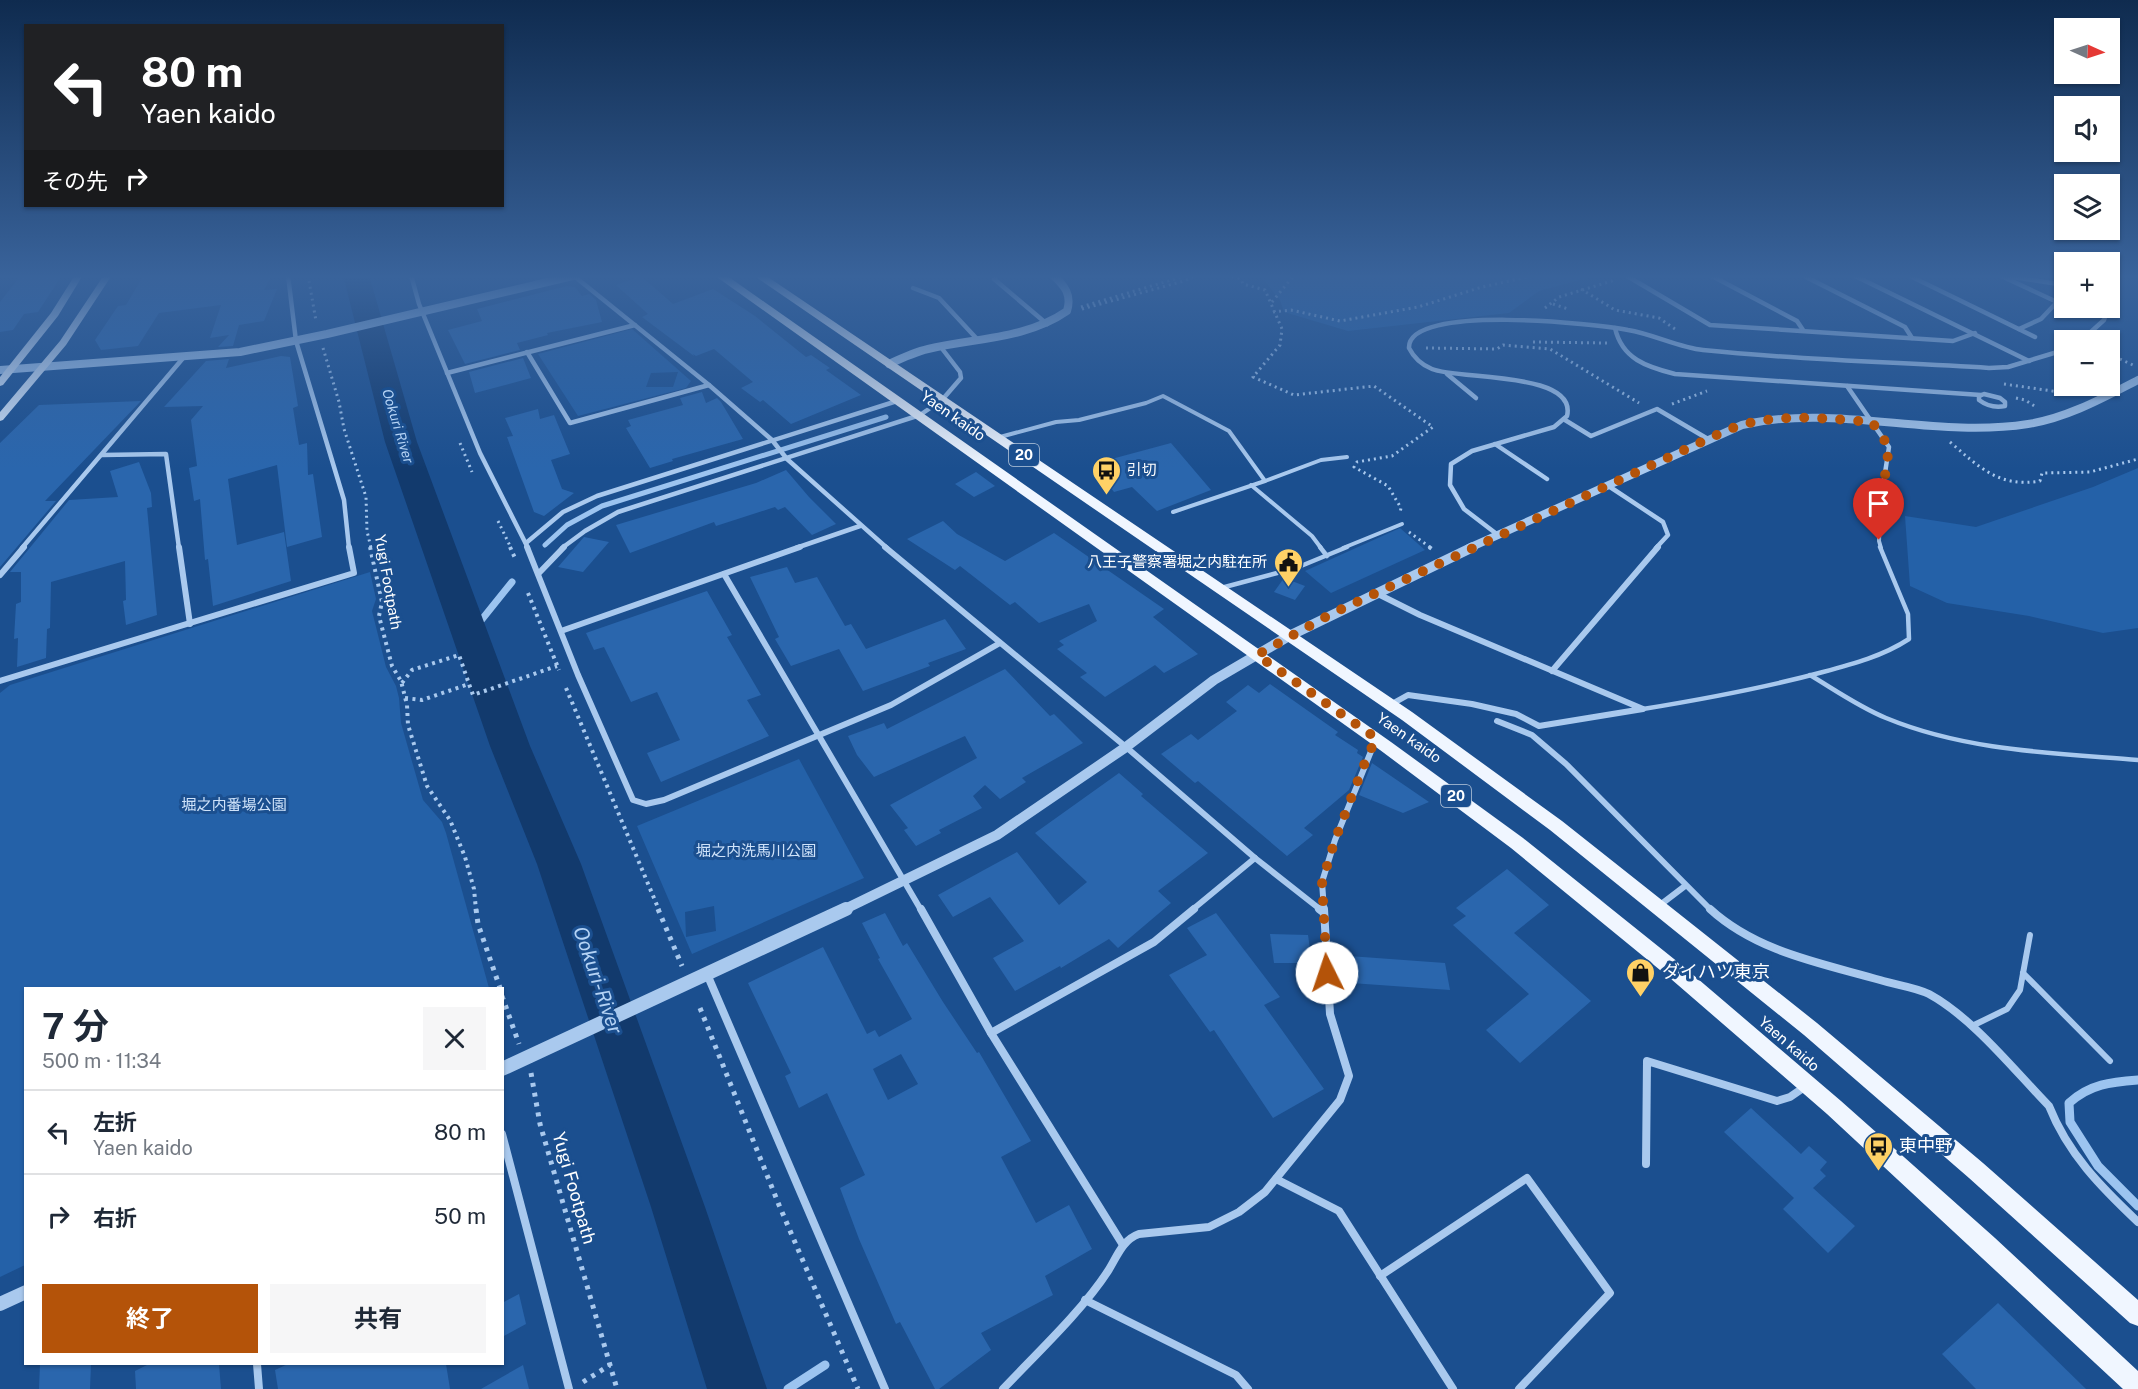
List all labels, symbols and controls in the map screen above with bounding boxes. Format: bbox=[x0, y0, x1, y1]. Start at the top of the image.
north arrow bbox=[2054, 18, 2120, 84]
map controls bbox=[2054, 18, 2120, 396]
text: 80 m bbox=[141, 47, 243, 96]
icon: left bbox=[42, 48, 120, 126]
button: sound bbox=[2054, 96, 2120, 162]
text: Yaen kaido bbox=[141, 97, 276, 129]
icon: right bbox=[120, 162, 153, 195]
text: その先 bbox=[42, 168, 108, 194]
button: layers bbox=[2054, 174, 2120, 240]
button: + bbox=[2054, 252, 2120, 318]
button: − bbox=[2054, 330, 2120, 396]
water label: Ookuri River bbox=[379, 387, 417, 466]
street label: Yaen kaido bbox=[918, 387, 989, 444]
road number: 20 bbox=[1009, 444, 1039, 466]
bus stop icon: 引切 bbox=[1090, 454, 1122, 496]
place label: 引切 bbox=[1127, 461, 1157, 478]
pin bbox=[1853, 478, 1904, 540]
icon: arrive bbox=[1862, 487, 1895, 520]
street label: Yugi Footpath bbox=[372, 533, 405, 631]
public building icon: 八王子警察署堀之内駐在所 bbox=[1272, 546, 1304, 588]
place label: 八王子警察署堀之内駐在所 bbox=[1087, 553, 1267, 570]
street label: Yaen kaido bbox=[1374, 709, 1445, 766]
road number: 20 bbox=[1441, 785, 1471, 807]
park label: 堀之内番場公園 bbox=[181, 796, 287, 813]
park label: 堀之内洗馬川公園 bbox=[696, 842, 816, 859]
water label: Ookuri-River bbox=[568, 923, 628, 1037]
position arrow bbox=[1295, 941, 1359, 1005]
shop icon: ダイハツ東京 bbox=[1625, 956, 1657, 998]
place label: ダイハツ東京 bbox=[1662, 961, 1770, 982]
text: 7 分 bbox=[42, 1005, 109, 1047]
button: close bbox=[423, 1007, 486, 1070]
street label: Yaen kaido bbox=[1755, 1013, 1823, 1075]
text: 500 m · 11:34 bbox=[42, 1049, 161, 1073]
text: 左折 bbox=[93, 1109, 137, 1135]
icon: left bbox=[42, 1116, 75, 1149]
text: 80 m bbox=[434, 1119, 486, 1145]
street label: Yugi Footpath bbox=[548, 1129, 600, 1246]
bus stop icon: 東中野 bbox=[1862, 1130, 1894, 1172]
place label: 東中野 bbox=[1899, 1135, 1953, 1156]
text: Yaen kaido bbox=[93, 1136, 193, 1160]
icon: right bbox=[42, 1200, 75, 1233]
text: 50 m bbox=[434, 1203, 486, 1229]
text: 右折 bbox=[93, 1205, 137, 1231]
button: 終了 bbox=[42, 1284, 258, 1353]
button: 共有 bbox=[270, 1284, 486, 1353]

